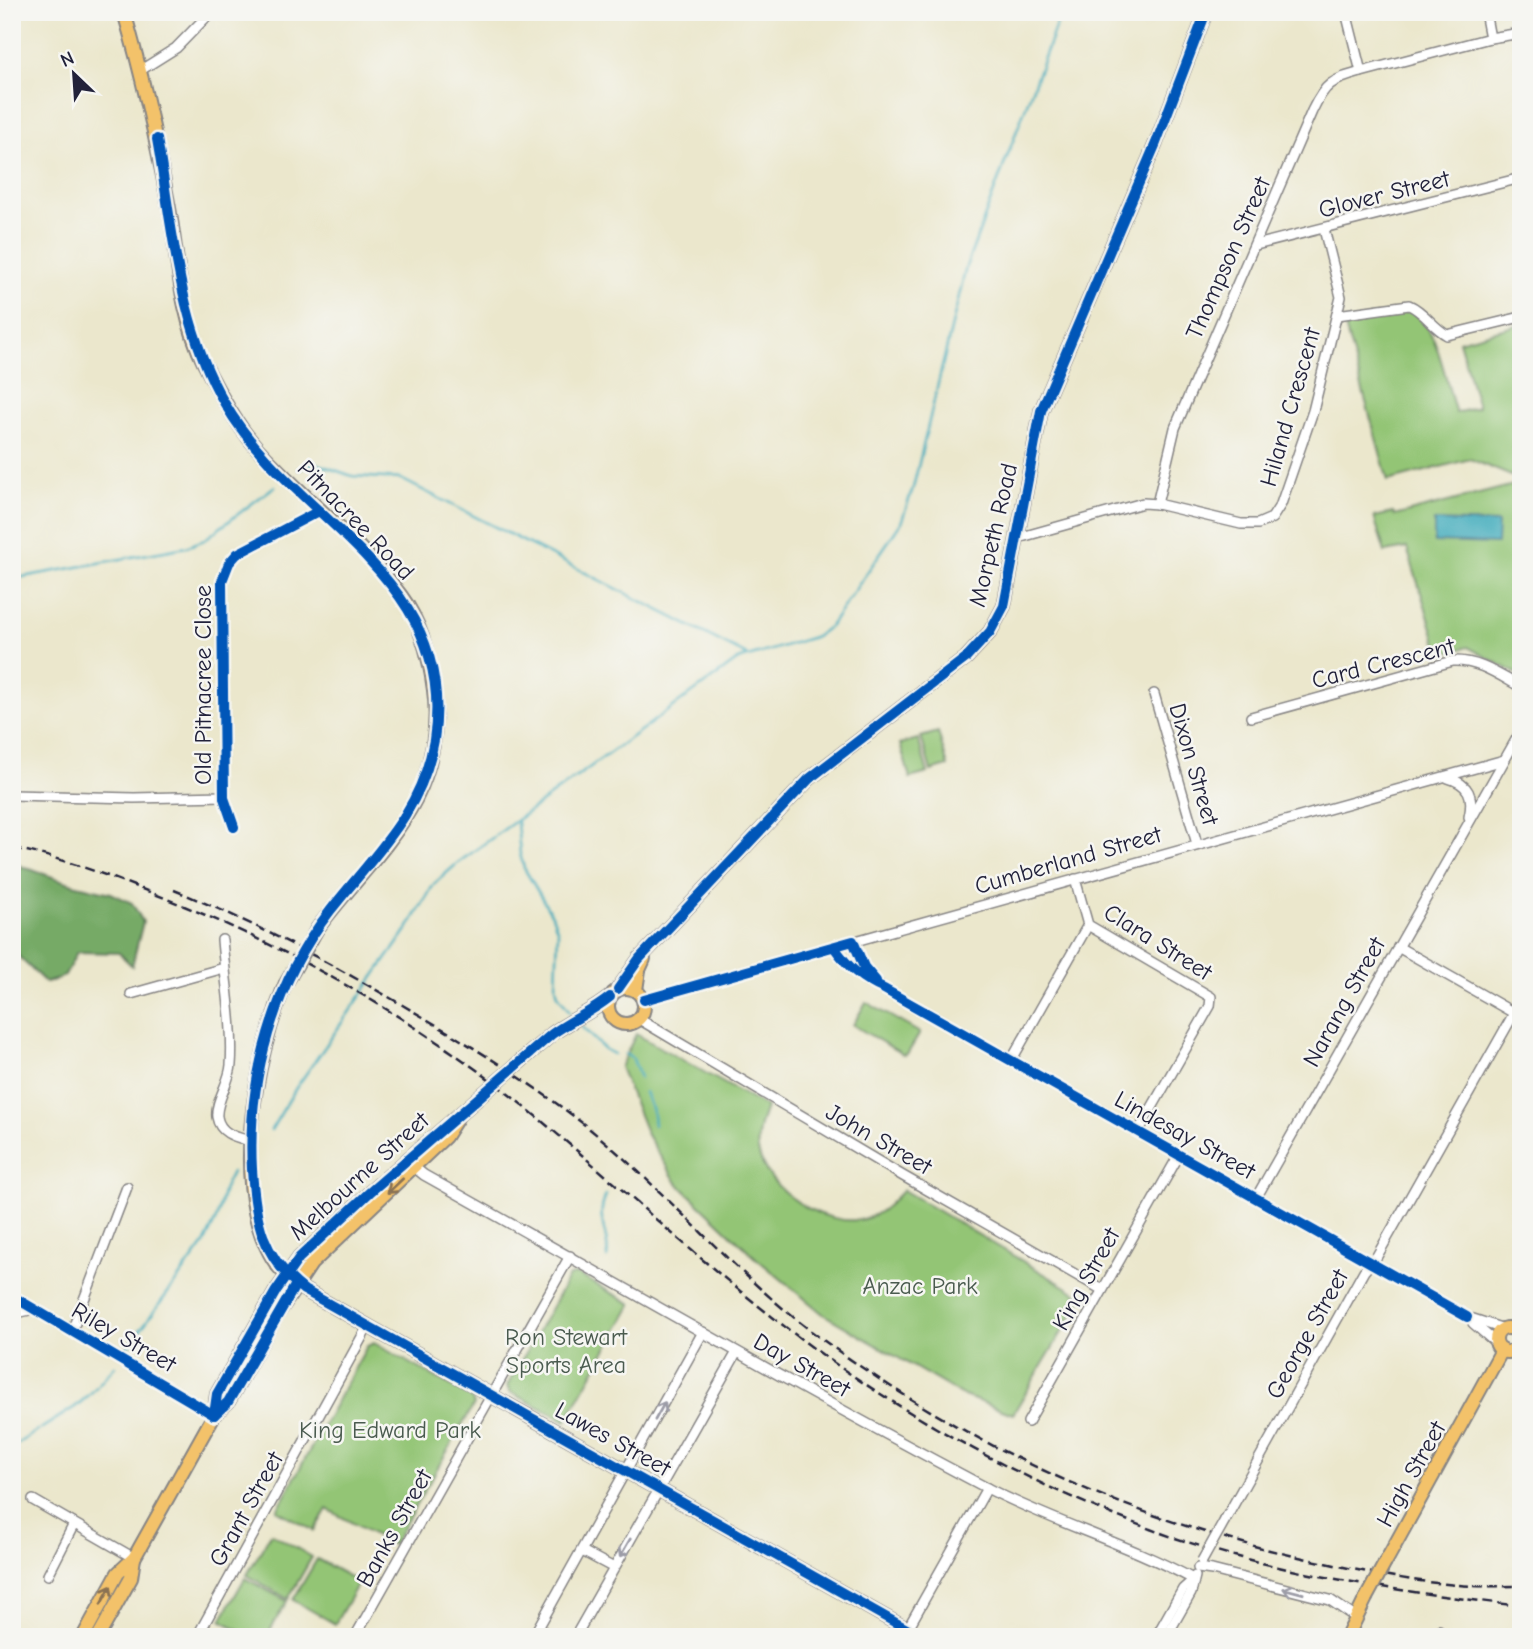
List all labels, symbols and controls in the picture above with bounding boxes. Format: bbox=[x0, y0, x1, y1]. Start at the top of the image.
north arrow bbox=[38, 38, 108, 108]
text: N bbox=[57, 47, 78, 72]
street label: Glover Street bbox=[1316, 164, 1454, 224]
street label: Thompson Street bbox=[1180, 172, 1277, 343]
street label: Hiland Crescent bbox=[1254, 323, 1326, 490]
street label: Pitnacree Road bbox=[292, 454, 420, 586]
street label: Morpeth Road bbox=[963, 460, 1023, 610]
street label: Old Pitnacree Close bbox=[189, 585, 217, 785]
street label: Card Crescent bbox=[1309, 631, 1458, 694]
street label: Dixon Street bbox=[1163, 700, 1225, 829]
street label: Cumberland Street bbox=[971, 820, 1166, 900]
street label: Clara Street bbox=[1099, 898, 1218, 987]
street label: Narang Street bbox=[1297, 931, 1392, 1072]
street label: Lindesay Street bbox=[1110, 1085, 1261, 1186]
street label: John Street bbox=[821, 1097, 938, 1181]
street label: Melbourne Street bbox=[283, 1105, 435, 1246]
one-way arrow bbox=[387, 1178, 404, 1195]
street label: King Street bbox=[1046, 1222, 1126, 1335]
street label: George Street bbox=[1260, 1263, 1355, 1404]
park label: Anzac Park bbox=[862, 1272, 978, 1300]
street label: Riley Street bbox=[67, 1296, 182, 1379]
park label: Ron Stewart Sports Area bbox=[505, 1323, 628, 1379]
street label: Day Street bbox=[749, 1327, 856, 1404]
street label: Lawes Street bbox=[550, 1396, 677, 1483]
one-way arrow bbox=[654, 1401, 667, 1422]
street label: High Street bbox=[1371, 1415, 1452, 1532]
park label: King Edward Park bbox=[299, 1416, 481, 1444]
street label: Grant Street bbox=[203, 1446, 290, 1571]
street label: Banks Street bbox=[350, 1463, 438, 1592]
one-way arrow bbox=[618, 1537, 632, 1557]
one-way arrow bbox=[1282, 1584, 1305, 1597]
one-way arrow bbox=[99, 1586, 113, 1606]

